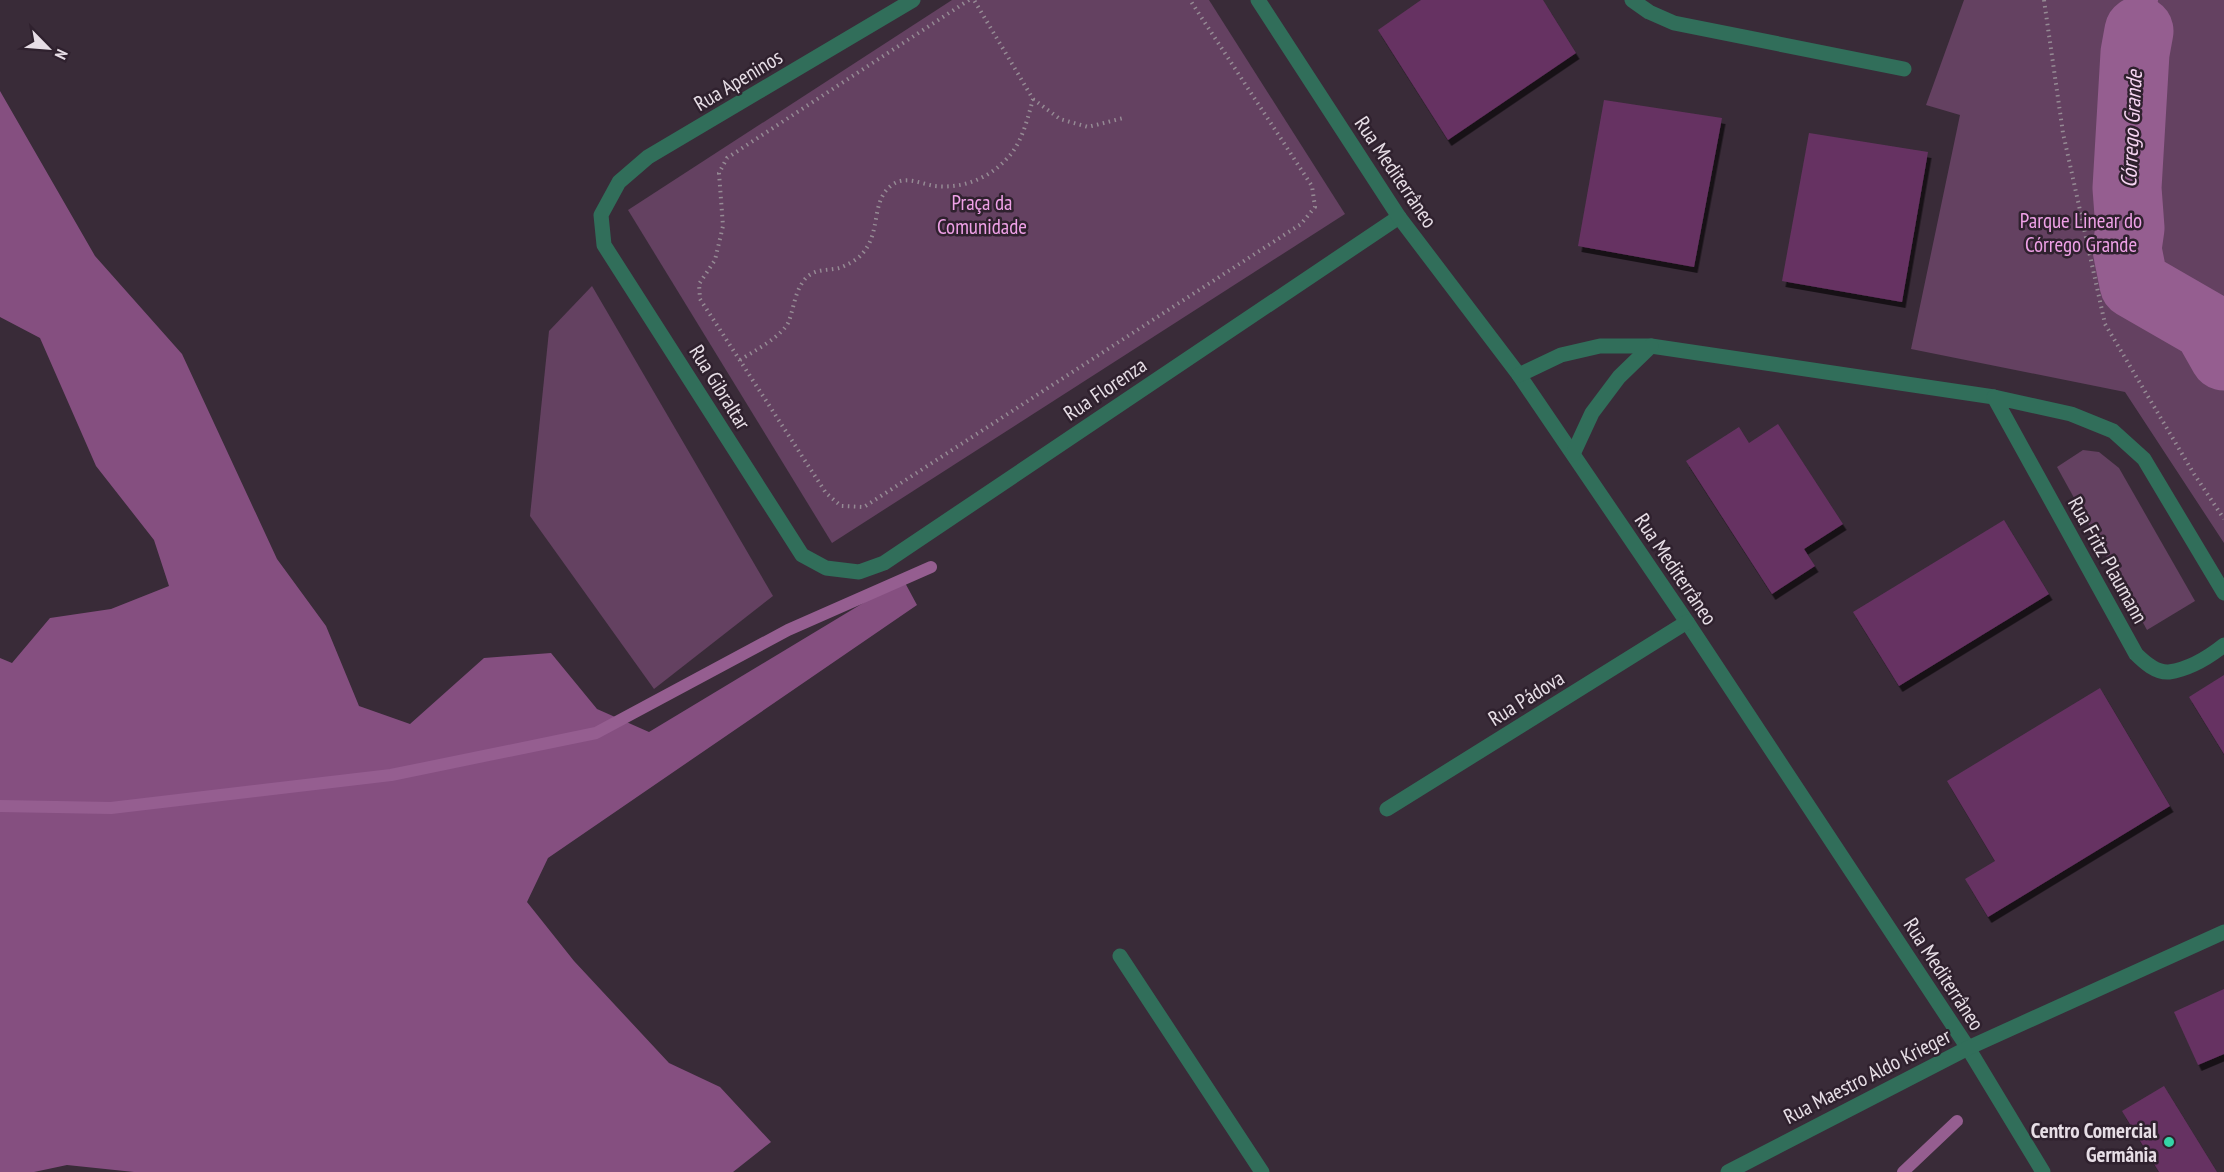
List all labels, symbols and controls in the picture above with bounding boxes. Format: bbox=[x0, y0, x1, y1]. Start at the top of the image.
north arrow bbox=[18, 18, 78, 78]
street label: Rua Apeninos bbox=[689, 43, 787, 117]
text: N bbox=[51, 46, 72, 62]
water label: Córrego Grande bbox=[2114, 68, 2148, 188]
street label: Rua Mediterrâneo bbox=[1349, 111, 1443, 233]
park label: Praça da Comunidade bbox=[937, 189, 1027, 240]
park label: Parque Linear do Córrego Grande bbox=[2020, 207, 2142, 258]
street label: Rua Gibraltar bbox=[683, 340, 757, 435]
street label: Rua Florenza bbox=[1058, 351, 1152, 427]
street label: Rua Fritz Plaumann bbox=[2062, 492, 2154, 628]
street label: Rua Mediterrâneo bbox=[1629, 508, 1723, 630]
street label: Rua Pádova bbox=[1483, 664, 1569, 732]
street label: Rua Mediterrâneo bbox=[1898, 913, 1990, 1035]
street label: Rua Maestro Aldo Krieger bbox=[1779, 1022, 1955, 1130]
place label: Centro Comercial Germânia bbox=[2031, 1117, 2158, 1168]
marker: Centro Comercial Germânia bbox=[2162, 1135, 2176, 1149]

